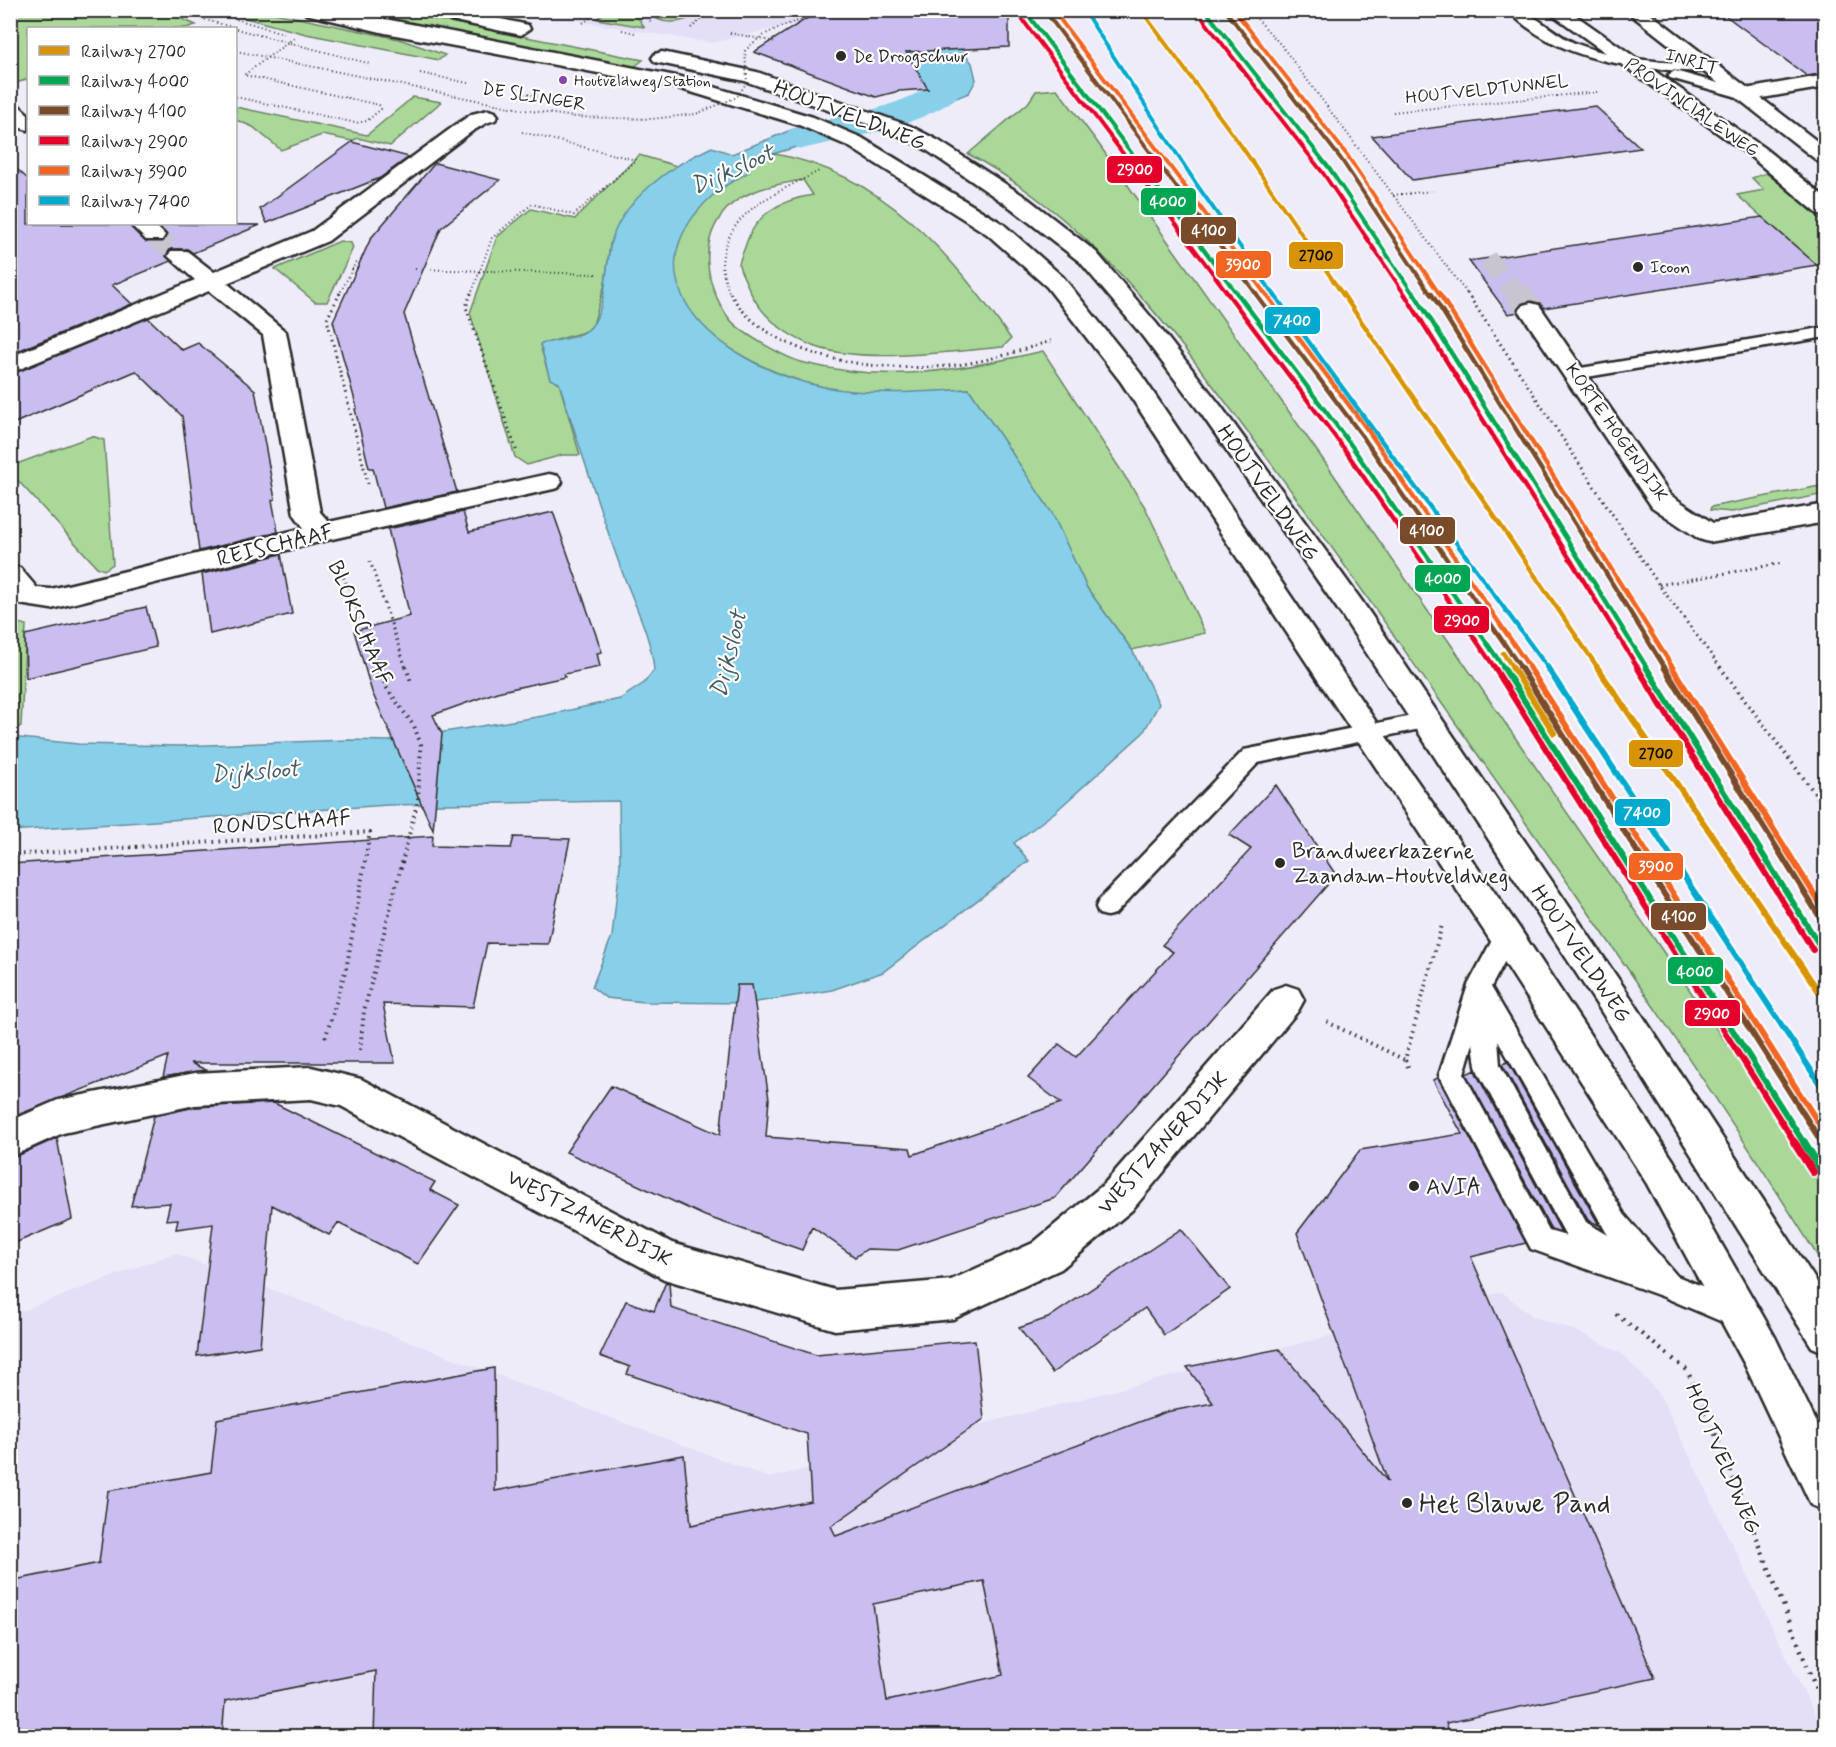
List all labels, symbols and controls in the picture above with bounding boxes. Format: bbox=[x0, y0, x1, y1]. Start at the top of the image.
legend bbox=[27, 27, 237, 225]
text: Railway 2700 bbox=[81, 40, 186, 64]
street label: INRIT bbox=[1663, 43, 1721, 81]
place label: De Droogschuur bbox=[853, 45, 969, 69]
marker: De Droogschuur bbox=[834, 49, 848, 63]
street label: PROVINCIALEWEG bbox=[1620, 52, 1763, 163]
street label: HOUTVELDTUNNEL bbox=[1404, 69, 1570, 111]
text: Railway 4000 bbox=[81, 70, 189, 94]
place label: Houtveldweg/Station bbox=[574, 71, 711, 92]
marker: Houtveldweg/Station bbox=[557, 74, 569, 86]
street label: HOUTVELDWEG bbox=[769, 74, 929, 158]
street label: DE SLINGER bbox=[480, 77, 588, 117]
text: Railway 4100 bbox=[81, 100, 187, 124]
text: Railway 2900 bbox=[81, 130, 188, 154]
water label: Dijksloot bbox=[686, 137, 782, 203]
line badge: 2900 bbox=[1106, 155, 1163, 184]
text: Railway 3900 bbox=[81, 160, 187, 184]
text: 2900 bbox=[1117, 160, 1153, 181]
line badge: 4000 bbox=[1140, 187, 1197, 216]
text: Railway 7400 bbox=[81, 190, 190, 214]
text: 4000 bbox=[1149, 192, 1187, 213]
line badge: 4100 bbox=[1180, 216, 1237, 245]
text: 4100 bbox=[1192, 221, 1226, 242]
line badge: 2700 bbox=[1288, 241, 1344, 270]
text: 2700 bbox=[1299, 246, 1333, 267]
line badge: 3900 bbox=[1215, 250, 1272, 279]
text: 3900 bbox=[1225, 255, 1261, 276]
place label: Icoon bbox=[1650, 256, 1690, 280]
marker: Icoon bbox=[1631, 260, 1645, 274]
line badge: 7400 bbox=[1264, 306, 1321, 335]
text: 7400 bbox=[1273, 311, 1311, 332]
street label: KORTE HOGENDIJK bbox=[1559, 359, 1673, 506]
street label: HOUTVELDWEG bbox=[1210, 419, 1325, 567]
line badge: 4100 bbox=[1399, 516, 1456, 545]
street label: REISCHAAF bbox=[214, 518, 337, 574]
text: 4100 bbox=[1410, 521, 1444, 542]
street label: BLOKSCHAAF bbox=[320, 556, 398, 689]
line badge: 4000 bbox=[1414, 564, 1471, 593]
text: 4000 bbox=[1424, 569, 1462, 590]
water label: Dijksloot bbox=[704, 605, 756, 701]
line badge: 2900 bbox=[1433, 605, 1490, 634]
text: 2900 bbox=[1444, 611, 1480, 632]
line badge: 2700 bbox=[1628, 739, 1684, 768]
text: 2700 bbox=[1639, 744, 1673, 765]
water label: Dijksloot bbox=[210, 754, 303, 791]
line badge: 7400 bbox=[1614, 798, 1671, 827]
text: 7400 bbox=[1623, 803, 1661, 824]
street label: RONDSCHAAF bbox=[212, 804, 352, 842]
place label: Brandweerkazerne Zaandam-Houtveldweg bbox=[1292, 838, 1508, 892]
line badge: 3900 bbox=[1628, 852, 1684, 881]
marker: Brandweerkazerne Zaandam-Houtveldweg bbox=[1273, 856, 1287, 870]
text: 3900 bbox=[1638, 857, 1674, 878]
street label: HOUTVELDWEG bbox=[1524, 880, 1637, 1028]
line badge: 4100 bbox=[1650, 902, 1707, 931]
text: 4100 bbox=[1662, 907, 1696, 928]
line badge: 4000 bbox=[1667, 956, 1724, 985]
text: 4000 bbox=[1676, 962, 1714, 983]
line badge: 2900 bbox=[1684, 999, 1741, 1027]
text: 2900 bbox=[1694, 1004, 1730, 1025]
street label: WESTZANERDIJK bbox=[1092, 1066, 1235, 1221]
street label: WESTZANERDIJK bbox=[502, 1164, 676, 1274]
place label: AVIA bbox=[1426, 1174, 1481, 1202]
marker: AVIA bbox=[1407, 1179, 1421, 1193]
street label: HOUTVELDWEG bbox=[1678, 1380, 1766, 1538]
place label: Het Blauwe Pand bbox=[1419, 1487, 1610, 1522]
marker: Het Blauwe Pand bbox=[1400, 1496, 1414, 1510]

